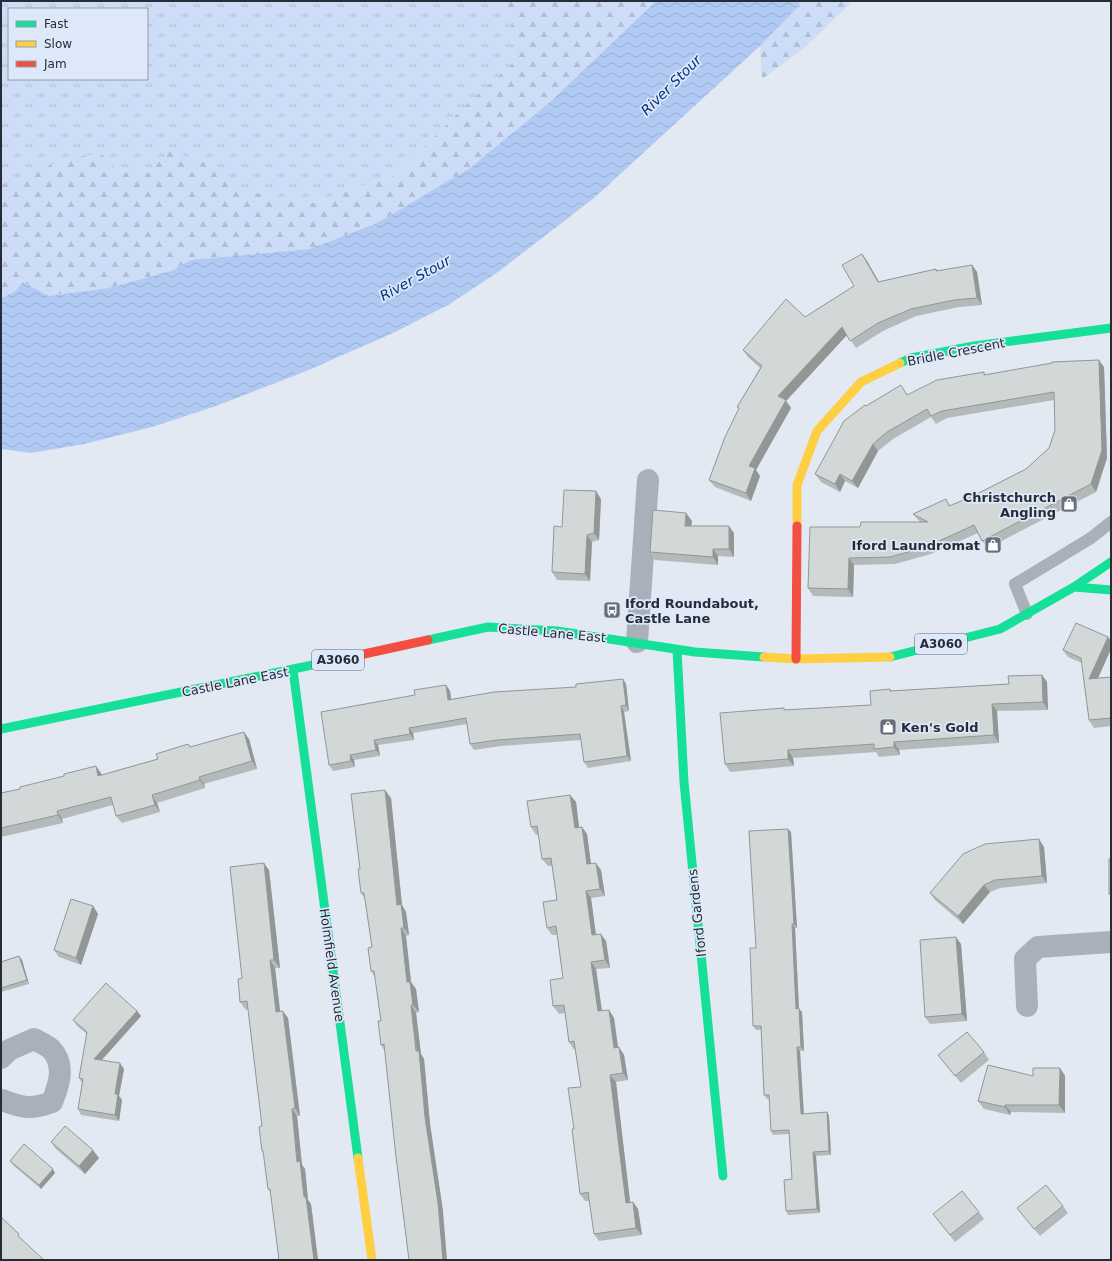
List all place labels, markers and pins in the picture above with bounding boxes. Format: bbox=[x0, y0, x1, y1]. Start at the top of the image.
place label: Christchurch Angling bbox=[963, 490, 1056, 520]
shop icon: Christchurch Angling bbox=[1059, 494, 1079, 514]
shop icon: Iford Laundromat bbox=[983, 535, 1003, 555]
place label: Iford Laundromat bbox=[852, 538, 980, 553]
place label: Iford Roundabout, Castle Lane bbox=[625, 596, 759, 626]
bus stop icon: Iford Roundabout, Castle Lane bbox=[602, 600, 622, 620]
shop icon: Ken's Gold bbox=[878, 717, 898, 737]
place label: Ken's Gold bbox=[901, 720, 979, 735]

